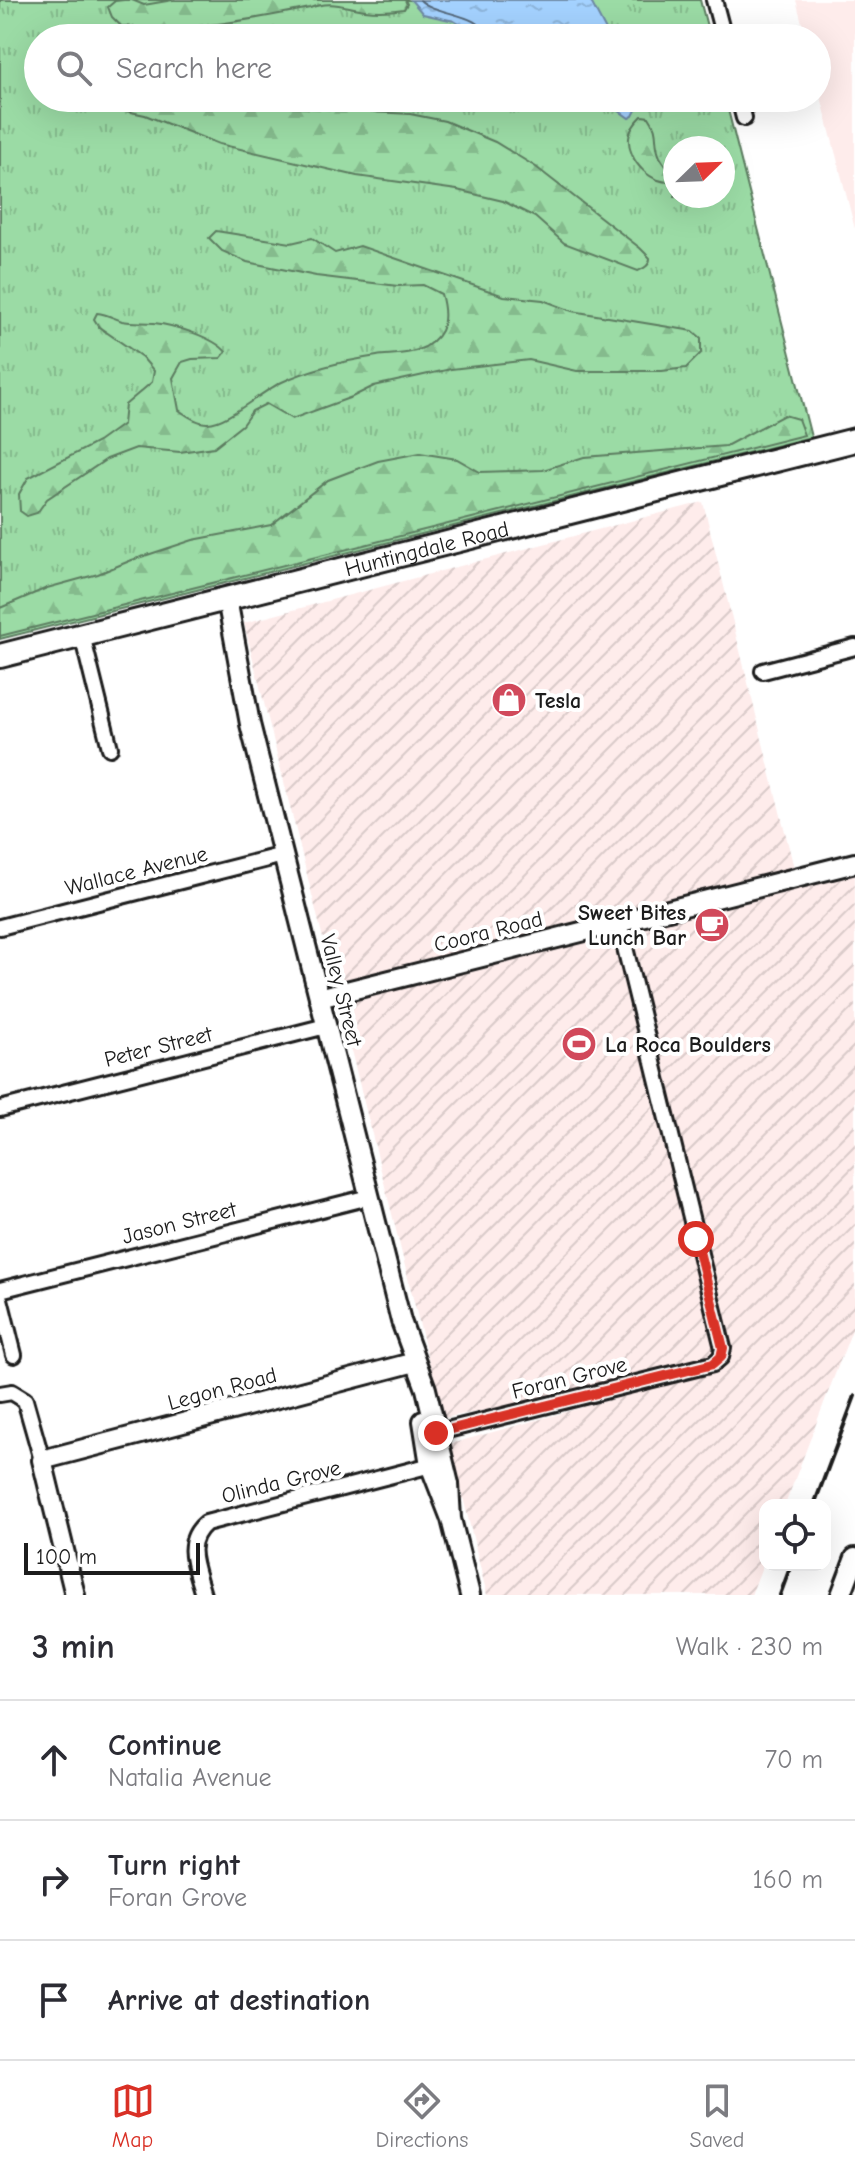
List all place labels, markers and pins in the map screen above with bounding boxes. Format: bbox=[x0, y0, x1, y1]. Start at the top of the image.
shop icon: Tesla bbox=[490, 681, 528, 719]
place label: Tesla bbox=[535, 688, 581, 714]
place label: Sweet Bites Lunch Bar bbox=[578, 900, 686, 951]
cafe icon: Sweet Bites Lunch Bar bbox=[693, 906, 731, 944]
sports icon: La Roca Boulders bbox=[560, 1025, 598, 1063]
place label: La Roca Boulders bbox=[605, 1032, 771, 1058]

